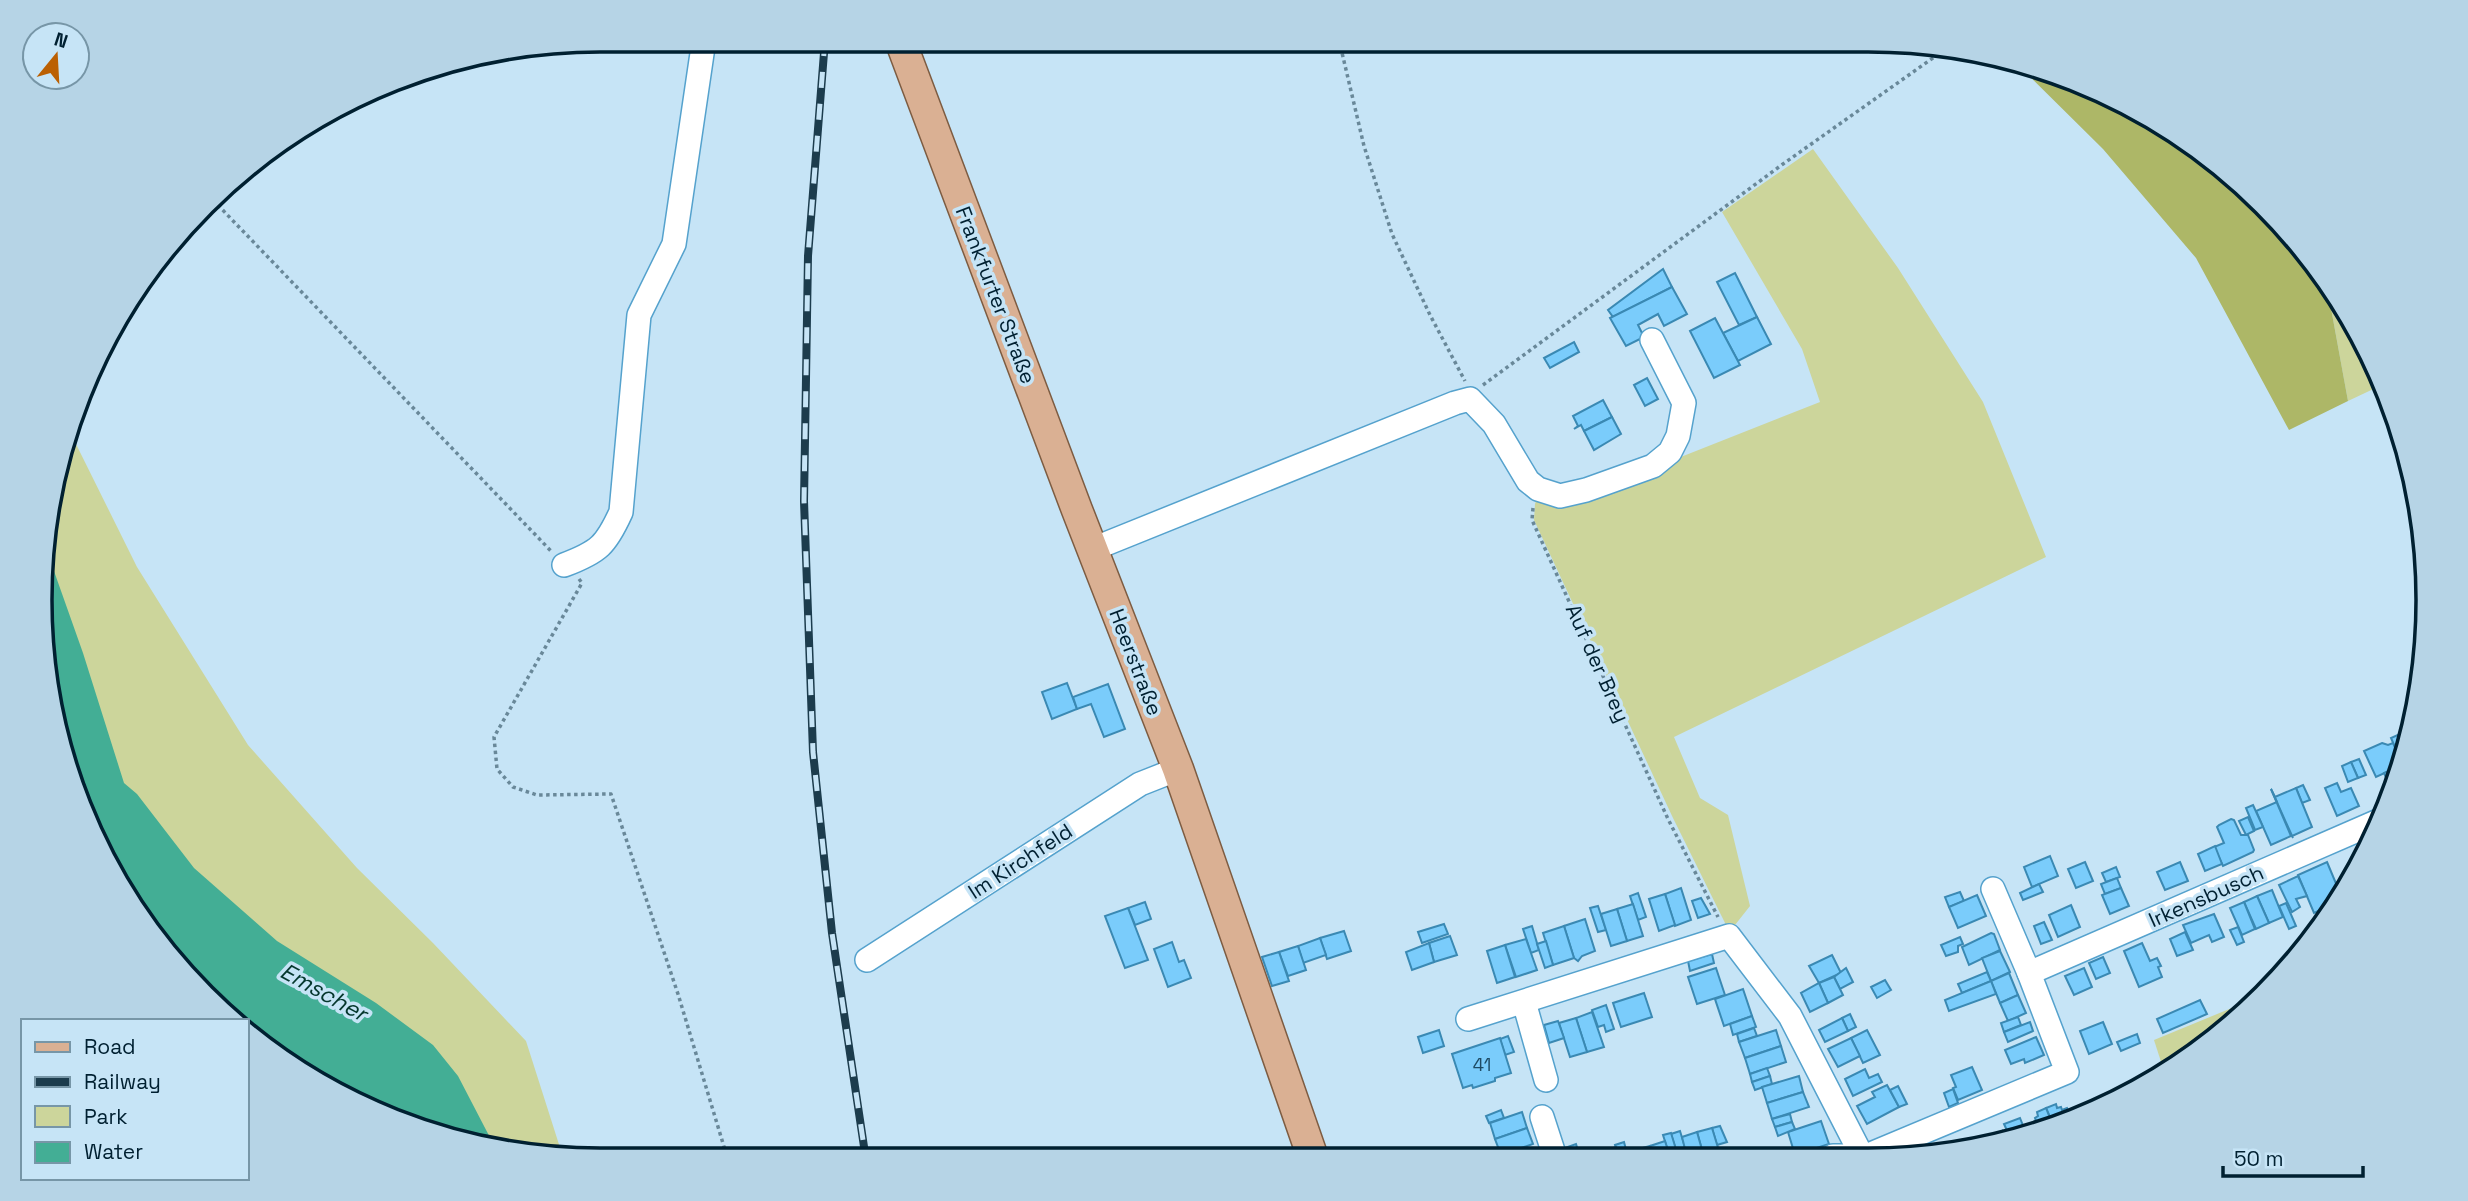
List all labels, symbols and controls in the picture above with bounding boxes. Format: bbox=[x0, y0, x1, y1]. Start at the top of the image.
north arrow bbox=[21, 21, 91, 91]
text: N bbox=[51, 26, 71, 54]
street label: Frankfurter Straße bbox=[950, 202, 1042, 388]
street label: Auf der Brey bbox=[1560, 600, 1636, 726]
street label: Heerstraße bbox=[1103, 605, 1169, 719]
street label: Im Kirchfeld bbox=[963, 817, 1077, 905]
street label: Irkensbusch bbox=[2144, 859, 2268, 933]
water label: Emscher bbox=[275, 956, 375, 1029]
legend bbox=[21, 1019, 248, 1180]
text: Road bbox=[84, 1033, 136, 1060]
house number: 41 bbox=[1473, 1053, 1491, 1076]
text: Railway bbox=[84, 1068, 161, 1095]
text: Park bbox=[84, 1103, 128, 1130]
scale bar bbox=[2223, 1134, 2363, 1178]
text: Water bbox=[84, 1138, 143, 1165]
text: 50 m bbox=[2234, 1145, 2284, 1172]

